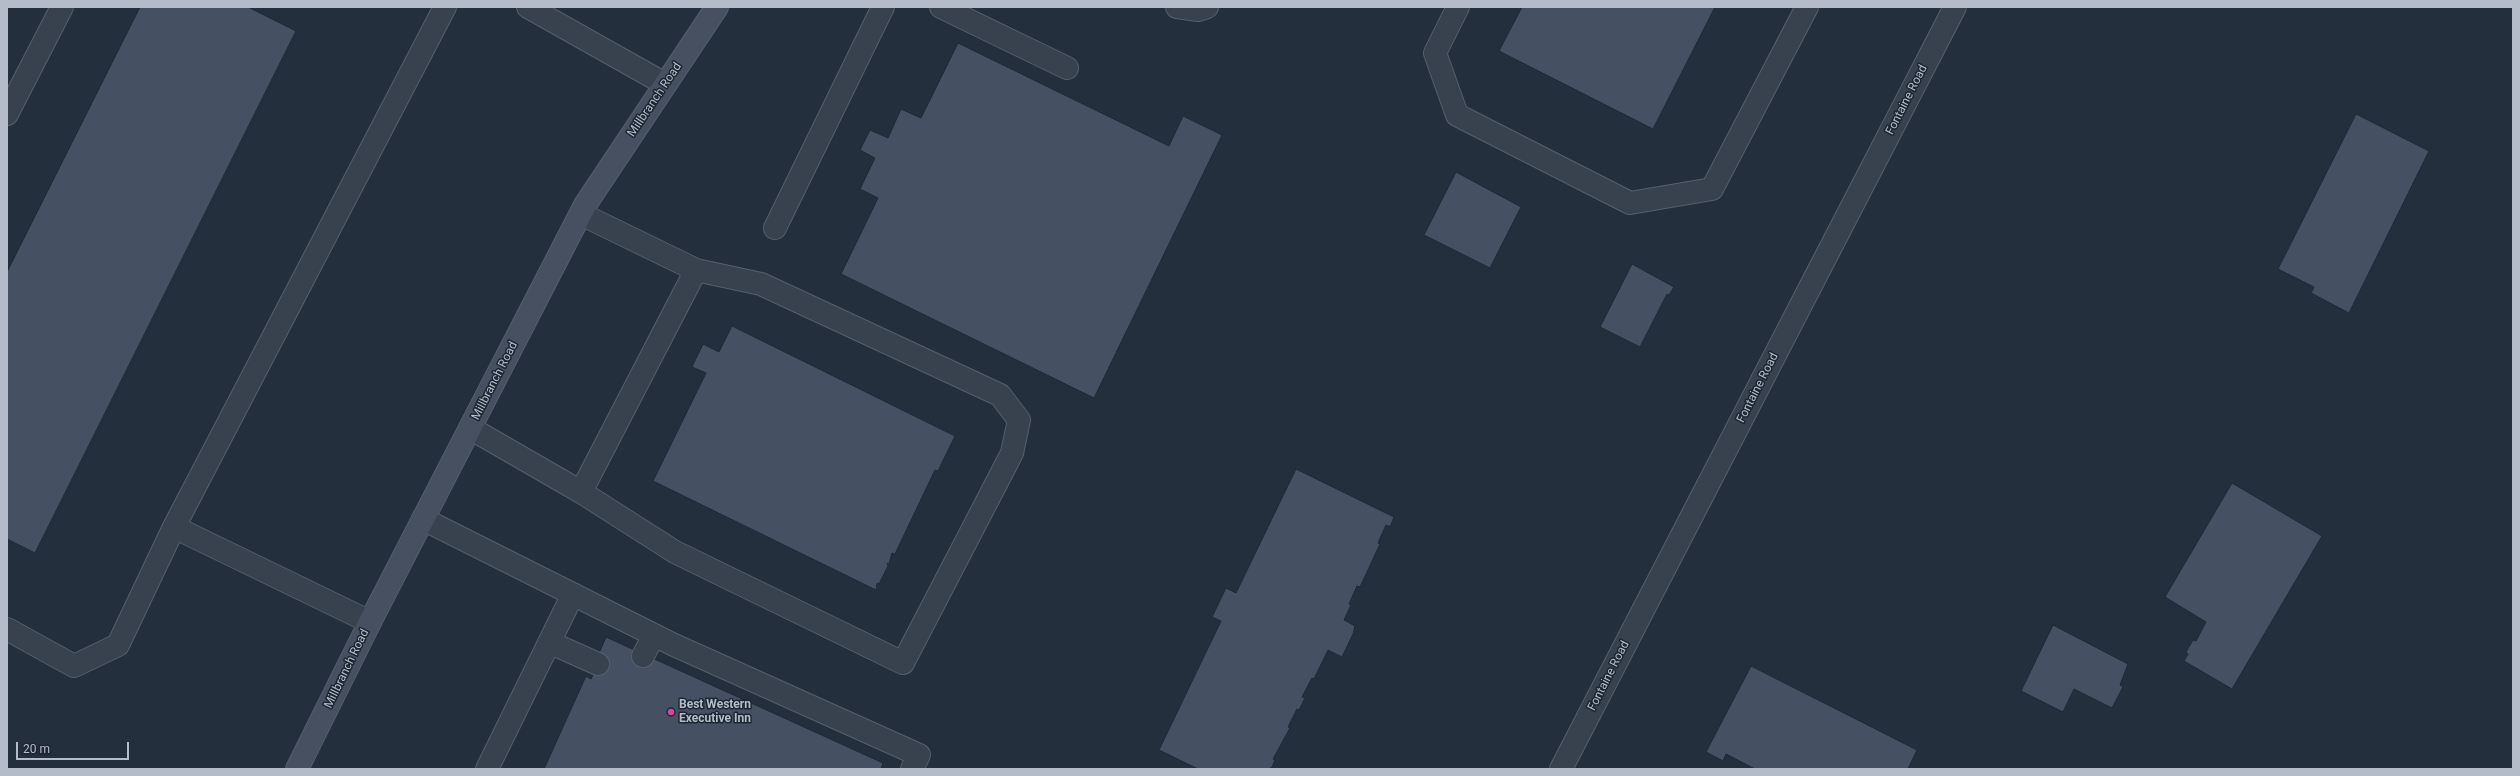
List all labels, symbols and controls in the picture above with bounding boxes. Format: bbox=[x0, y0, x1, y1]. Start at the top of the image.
street label: Millbranch Road bbox=[625, 60, 685, 140]
street label: Fontaine Road bbox=[1883, 62, 1931, 138]
street label: Millbranch Road bbox=[469, 339, 521, 423]
street label: Fontaine Road bbox=[1734, 350, 1782, 426]
street label: Millbranch Road bbox=[322, 627, 372, 711]
street label: Fontaine Road bbox=[1585, 638, 1633, 714]
place label: Best Western Executive Inn bbox=[679, 698, 751, 726]
marker: Best Western Executive Inn bbox=[666, 707, 676, 717]
scale bar bbox=[18, 734, 131, 760]
text: 20 m bbox=[23, 742, 50, 756]

